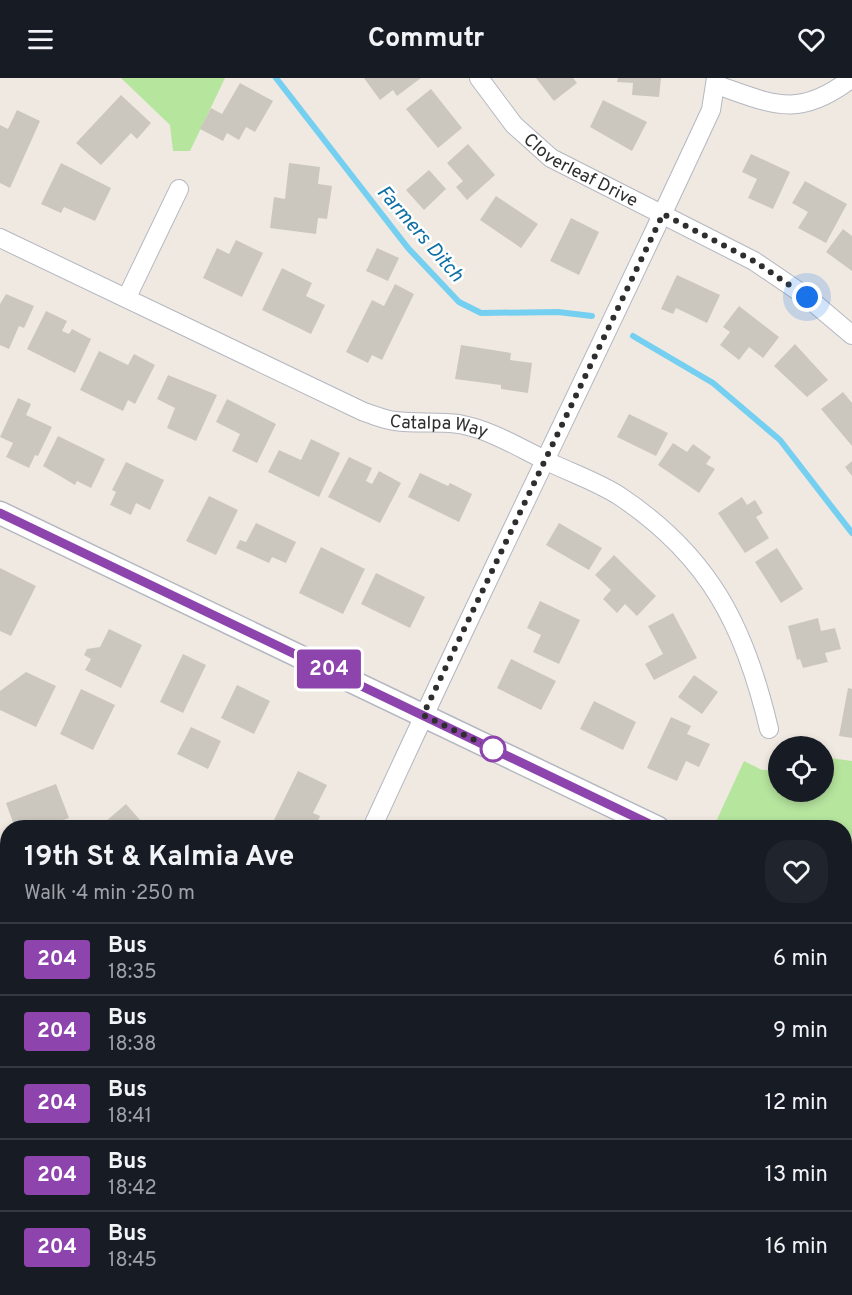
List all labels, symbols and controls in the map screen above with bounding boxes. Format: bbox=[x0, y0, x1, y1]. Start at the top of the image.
text: Commutr bbox=[368, 22, 484, 56]
icon: menu bbox=[24, 23, 57, 56]
icon: heart bbox=[795, 23, 828, 56]
street label: Cloverleaf Drive bbox=[518, 129, 641, 213]
water label: Farmers Ditch bbox=[370, 180, 469, 288]
your location bbox=[792, 282, 822, 312]
street label: Catalpa Way bbox=[388, 410, 491, 444]
line badge: 204 bbox=[294, 650, 364, 688]
text: 204 bbox=[309, 656, 349, 683]
unlabelled marker bbox=[480, 736, 506, 762]
map controls bbox=[768, 736, 834, 802]
button: locate bbox=[768, 736, 834, 802]
text: 19th St & Kalmia Ave bbox=[24, 840, 294, 876]
button: heart bbox=[765, 840, 828, 903]
text: Walk · 4 min · 250 m bbox=[24, 881, 195, 907]
text: Bus bbox=[108, 933, 147, 960]
text: 204 bbox=[37, 946, 77, 973]
text: 6 min bbox=[773, 946, 828, 973]
text: 18:35 bbox=[108, 960, 157, 986]
text: Bus bbox=[108, 1005, 147, 1032]
text: 204 bbox=[37, 1018, 77, 1045]
text: 9 min bbox=[773, 1018, 828, 1045]
text: 18:38 bbox=[108, 1032, 156, 1058]
text: Bus bbox=[108, 1077, 147, 1104]
text: 204 bbox=[37, 1090, 77, 1117]
text: 12 min bbox=[765, 1090, 828, 1117]
text: 18:41 bbox=[108, 1104, 152, 1130]
text: Bus bbox=[108, 1149, 147, 1176]
text: 204 bbox=[37, 1162, 77, 1189]
text: 13 min bbox=[765, 1162, 828, 1189]
text: 18:42 bbox=[108, 1176, 157, 1202]
text: Bus bbox=[108, 1221, 147, 1248]
text: 204 bbox=[37, 1234, 77, 1261]
text: 16 min bbox=[765, 1234, 828, 1261]
text: 18:45 bbox=[108, 1248, 157, 1274]

